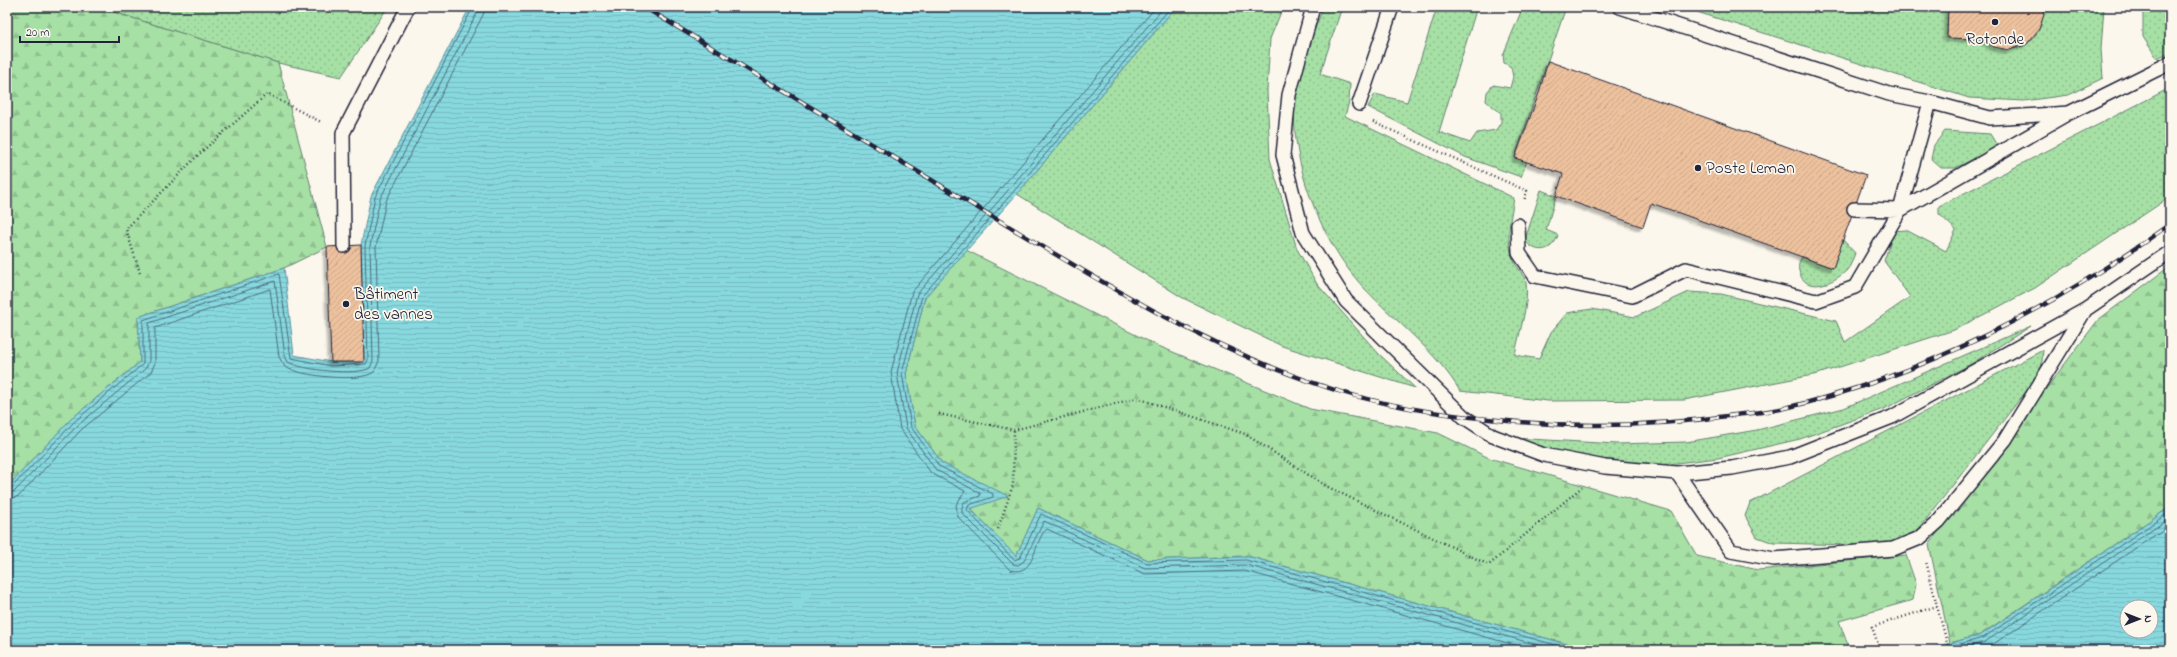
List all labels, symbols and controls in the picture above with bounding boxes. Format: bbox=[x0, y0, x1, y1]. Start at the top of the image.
marker: Rotonde bbox=[1990, 17, 2000, 27]
scale bar bbox=[20, 18, 119, 44]
text: 20 m bbox=[26, 24, 49, 42]
place label: Rotonde bbox=[1966, 27, 2025, 52]
place label: Poste Leman bbox=[1706, 156, 1795, 181]
marker: Poste Leman bbox=[1693, 163, 1703, 173]
place label: Bâtiment des vannes bbox=[353, 282, 433, 327]
marker: Bâtiment des vannes bbox=[341, 299, 351, 309]
north arrow bbox=[2119, 599, 2159, 639]
text: N bbox=[2140, 615, 2156, 623]

